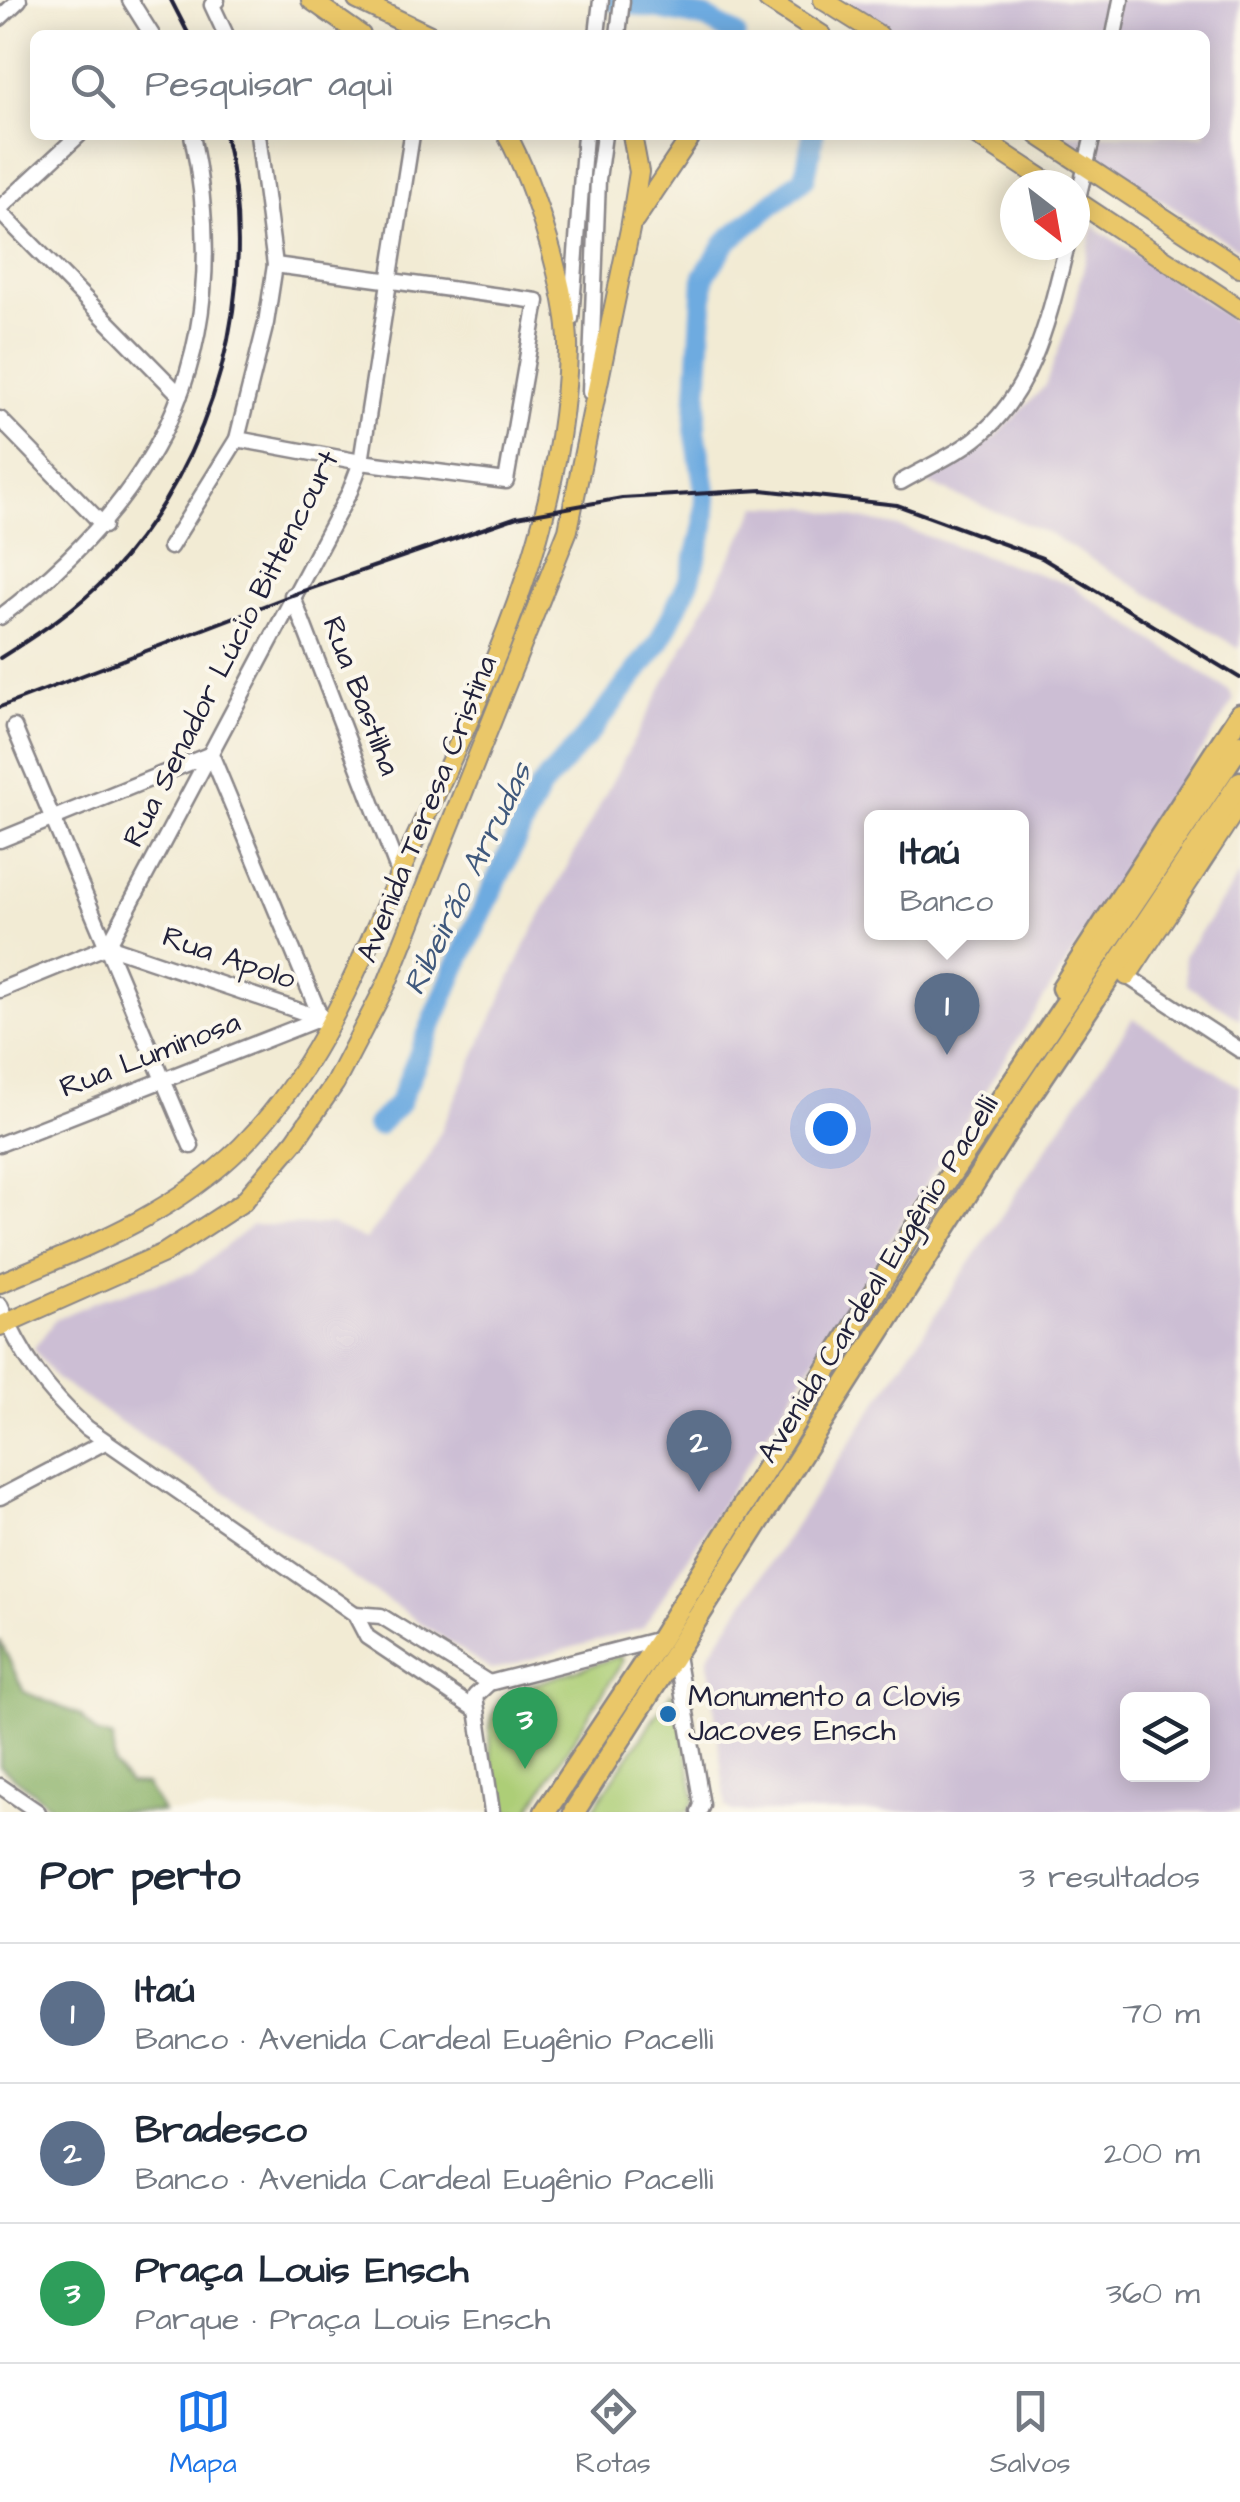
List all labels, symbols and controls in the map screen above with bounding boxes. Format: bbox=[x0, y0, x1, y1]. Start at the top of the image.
search box bbox=[30, 30, 1210, 140]
icon: search bbox=[65, 58, 120, 113]
text: Pesquisar aqui bbox=[145, 59, 392, 111]
north arrow bbox=[1000, 170, 1090, 260]
street label: Rua Senador Lúcio Bittencourt bbox=[112, 443, 350, 855]
street label: Rua Bastilha bbox=[311, 610, 411, 782]
street label: Avenida Teresa Cristina bbox=[346, 649, 508, 969]
water label: Ribeirão Arrudas bbox=[392, 754, 545, 1003]
popup bbox=[864, 810, 1029, 940]
text: Itaú bbox=[900, 827, 960, 879]
text: Banco bbox=[900, 879, 993, 924]
street label: Rua Apolo bbox=[157, 916, 301, 1000]
pin: 1 bbox=[914, 972, 980, 1055]
street label: Rua Luminosa bbox=[54, 1001, 246, 1109]
street label: Avenida Cardeal Eugênio Pacelli bbox=[747, 1087, 1010, 1472]
your location bbox=[805, 1103, 856, 1154]
pin: 2 bbox=[666, 1410, 732, 1492]
place label: Monumento a Clovis Jacoves Ensch bbox=[688, 1676, 961, 1752]
pin: 3 bbox=[492, 1686, 558, 1769]
map controls bbox=[1120, 1692, 1210, 1782]
button: layers bbox=[1120, 1692, 1210, 1782]
marker: Monumento a Clovis Jacoves Ensch bbox=[657, 1703, 679, 1725]
text: Por perto bbox=[40, 1848, 240, 1906]
text: 3 resultados bbox=[1019, 1855, 1200, 1900]
text: Itaú bbox=[135, 1965, 195, 2017]
text: 1 bbox=[70, 1991, 75, 2036]
text: 70 m bbox=[1122, 1991, 1200, 2036]
text: Banco · Avenida Cardeal Eugênio Pacelli bbox=[135, 2017, 713, 2062]
text: Bradesco bbox=[135, 2105, 307, 2157]
text: 2 bbox=[63, 2131, 82, 2176]
text: 200 m bbox=[1104, 2131, 1200, 2176]
text: Banco · Avenida Cardeal Eugênio Pacelli bbox=[135, 2157, 713, 2202]
text: Praça Louis Ensch bbox=[135, 2245, 469, 2297]
text: 3 bbox=[64, 2271, 81, 2316]
text: 360 m bbox=[1106, 2271, 1200, 2316]
text: Parque · Praça Louis Ensch bbox=[135, 2297, 550, 2342]
tab: Mapa bbox=[169, 2384, 237, 2483]
tab: Rotas bbox=[575, 2384, 651, 2483]
tab: Salvos bbox=[990, 2384, 1071, 2483]

